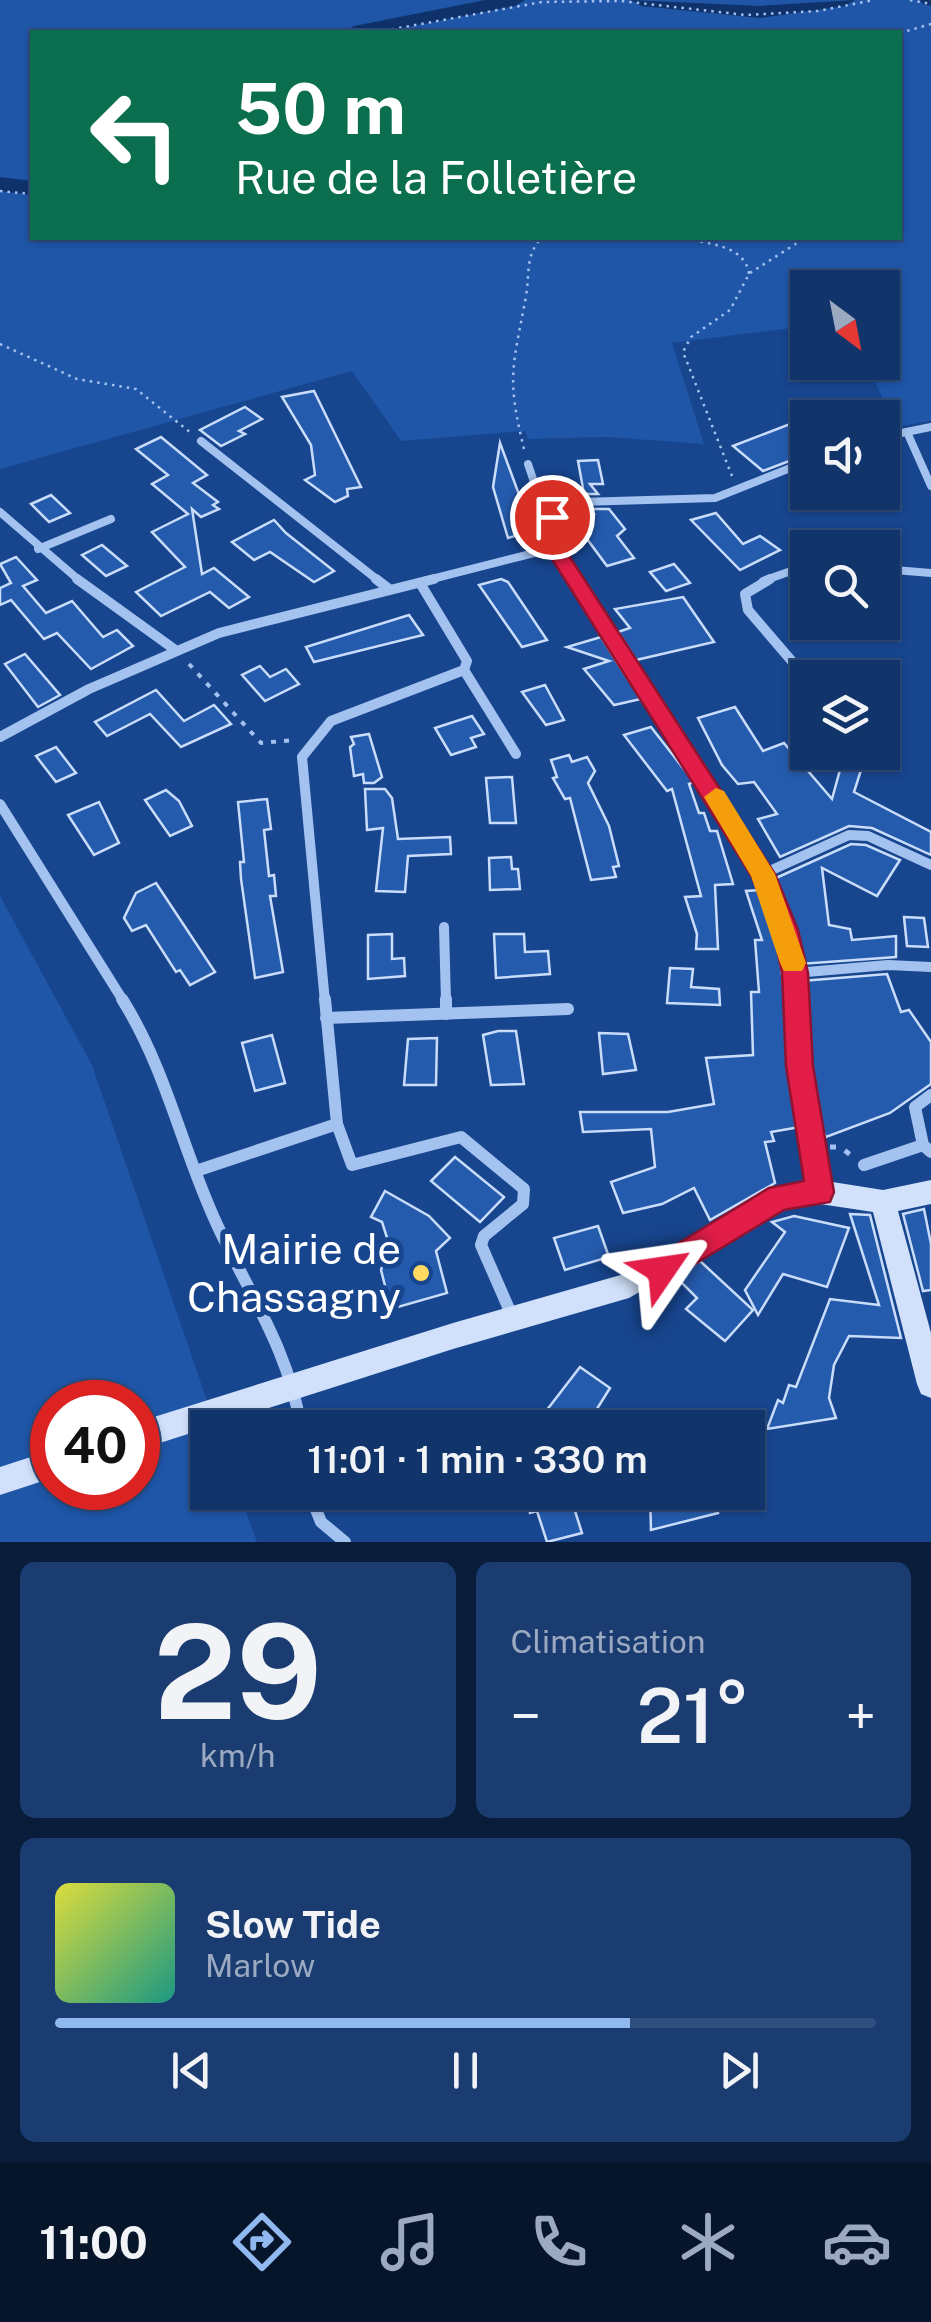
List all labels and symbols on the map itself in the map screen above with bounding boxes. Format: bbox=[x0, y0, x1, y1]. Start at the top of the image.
north arrow bbox=[790, 270, 900, 380]
pin bbox=[510, 475, 595, 560]
position arrow bbox=[610, 1218, 714, 1322]
place label: Mairie de Chassagny bbox=[187, 1224, 401, 1321]
marker: Mairie de Chassagny bbox=[410, 1262, 432, 1284]
speed limit sign: 40 bbox=[30, 1380, 160, 1510]

